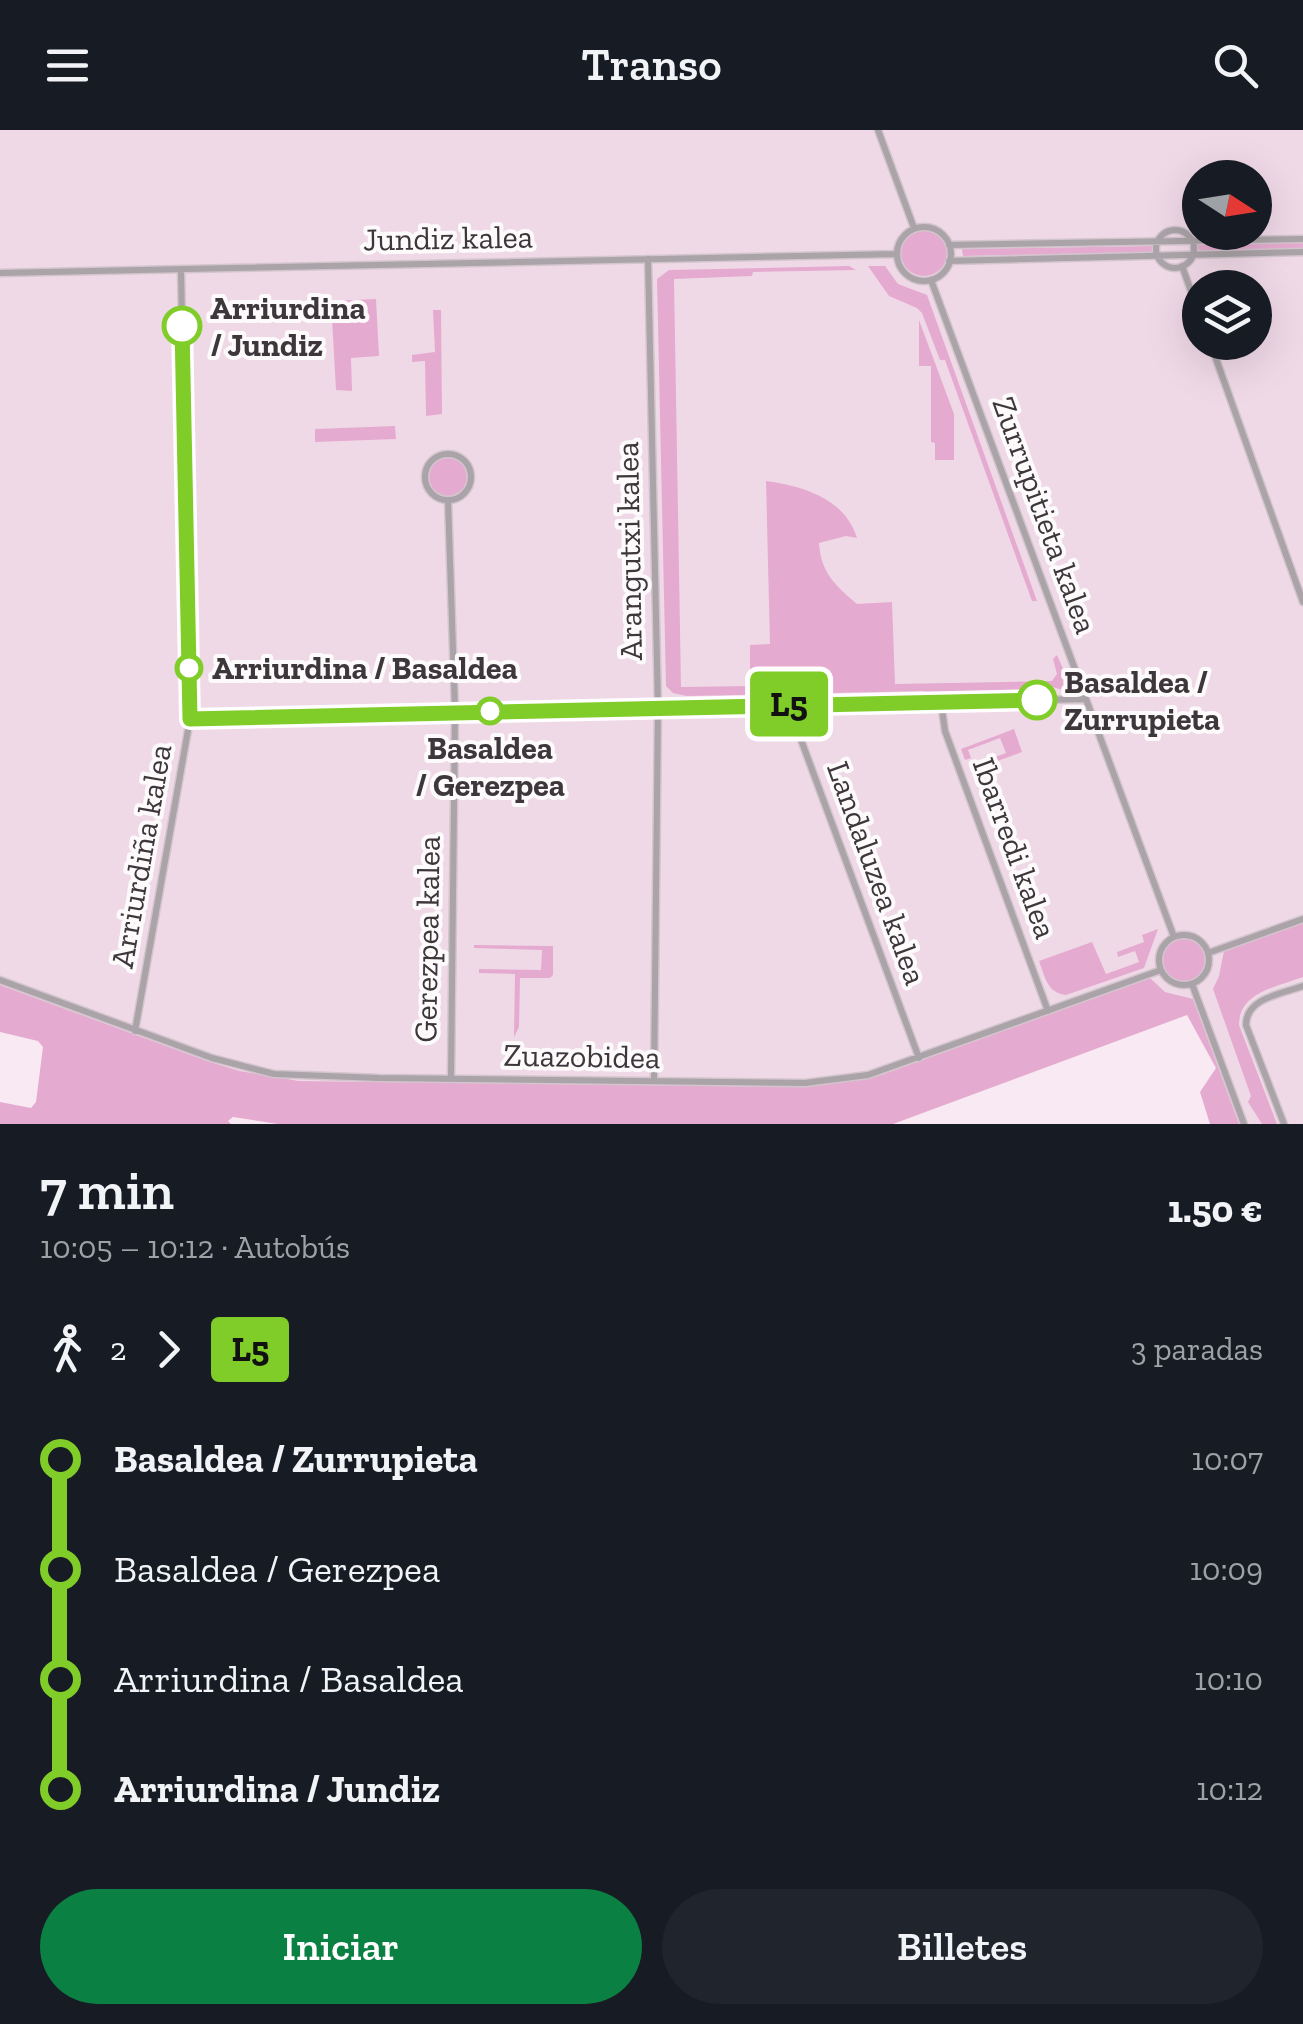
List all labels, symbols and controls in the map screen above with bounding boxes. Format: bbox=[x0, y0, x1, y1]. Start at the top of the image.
icon: menu bbox=[40, 38, 95, 93]
text: Transo bbox=[581, 38, 722, 92]
icon: search bbox=[1208, 38, 1263, 93]
north arrow bbox=[1182, 160, 1272, 250]
map controls bbox=[1182, 160, 1272, 360]
street label: Jundiz kalea bbox=[363, 218, 533, 258]
button: layers bbox=[1182, 270, 1272, 360]
place label: Arriurdina / Jundiz bbox=[210, 289, 366, 364]
marker: Arriurdina / Jundiz bbox=[163, 307, 201, 345]
street label: Zurrupitieta kalea bbox=[985, 391, 1105, 639]
street label: Arangutxi kalea bbox=[608, 441, 650, 661]
place label: Arriurdina / Basaldea bbox=[212, 649, 518, 687]
marker: Arriurdina / Basaldea bbox=[176, 655, 202, 681]
place label: Basaldea / Zurrupieta bbox=[1064, 663, 1220, 738]
line badge: L5 bbox=[744, 672, 834, 736]
marker: Basaldea / Zurrupieta bbox=[1018, 681, 1056, 719]
text: L5 bbox=[770, 683, 808, 725]
marker: Basaldea / Gerezpea bbox=[477, 698, 503, 724]
place label: Basaldea / Gerezpea bbox=[415, 729, 565, 804]
street label: Arriurdiña kalea bbox=[103, 741, 179, 971]
street label: Ibarredi kalea bbox=[965, 752, 1065, 944]
street label: Landaluzea kalea bbox=[819, 756, 935, 990]
street label: Gerezpea kalea bbox=[406, 835, 448, 1043]
street label: Zuazobidea bbox=[503, 1036, 661, 1076]
text: 7 min bbox=[40, 1157, 174, 1223]
text: 1.50 € bbox=[1168, 1186, 1263, 1232]
text: 10:05 – 10:12 · Autobús bbox=[40, 1228, 350, 1266]
icon: walk bbox=[40, 1322, 95, 1377]
icon: forward bbox=[141, 1322, 196, 1377]
text: L5 bbox=[231, 1328, 269, 1370]
text: 2 bbox=[110, 1330, 126, 1368]
text: 3 paradas bbox=[1131, 1330, 1263, 1368]
text: Basaldea / Zurrupieta bbox=[114, 1436, 478, 1482]
text: 10:07 bbox=[1192, 1440, 1263, 1478]
text: Basaldea / Gerezpea bbox=[114, 1546, 440, 1592]
text: 10:09 bbox=[1190, 1550, 1263, 1588]
text: Arriurdina / Basaldea bbox=[114, 1656, 464, 1702]
text: 10:10 bbox=[1194, 1660, 1263, 1698]
text: Arriurdina / Jundiz bbox=[114, 1766, 440, 1812]
text: 10:12 bbox=[1196, 1770, 1263, 1808]
button: Iniciar bbox=[40, 1889, 642, 2004]
button: Billetes bbox=[662, 1889, 1263, 2004]

